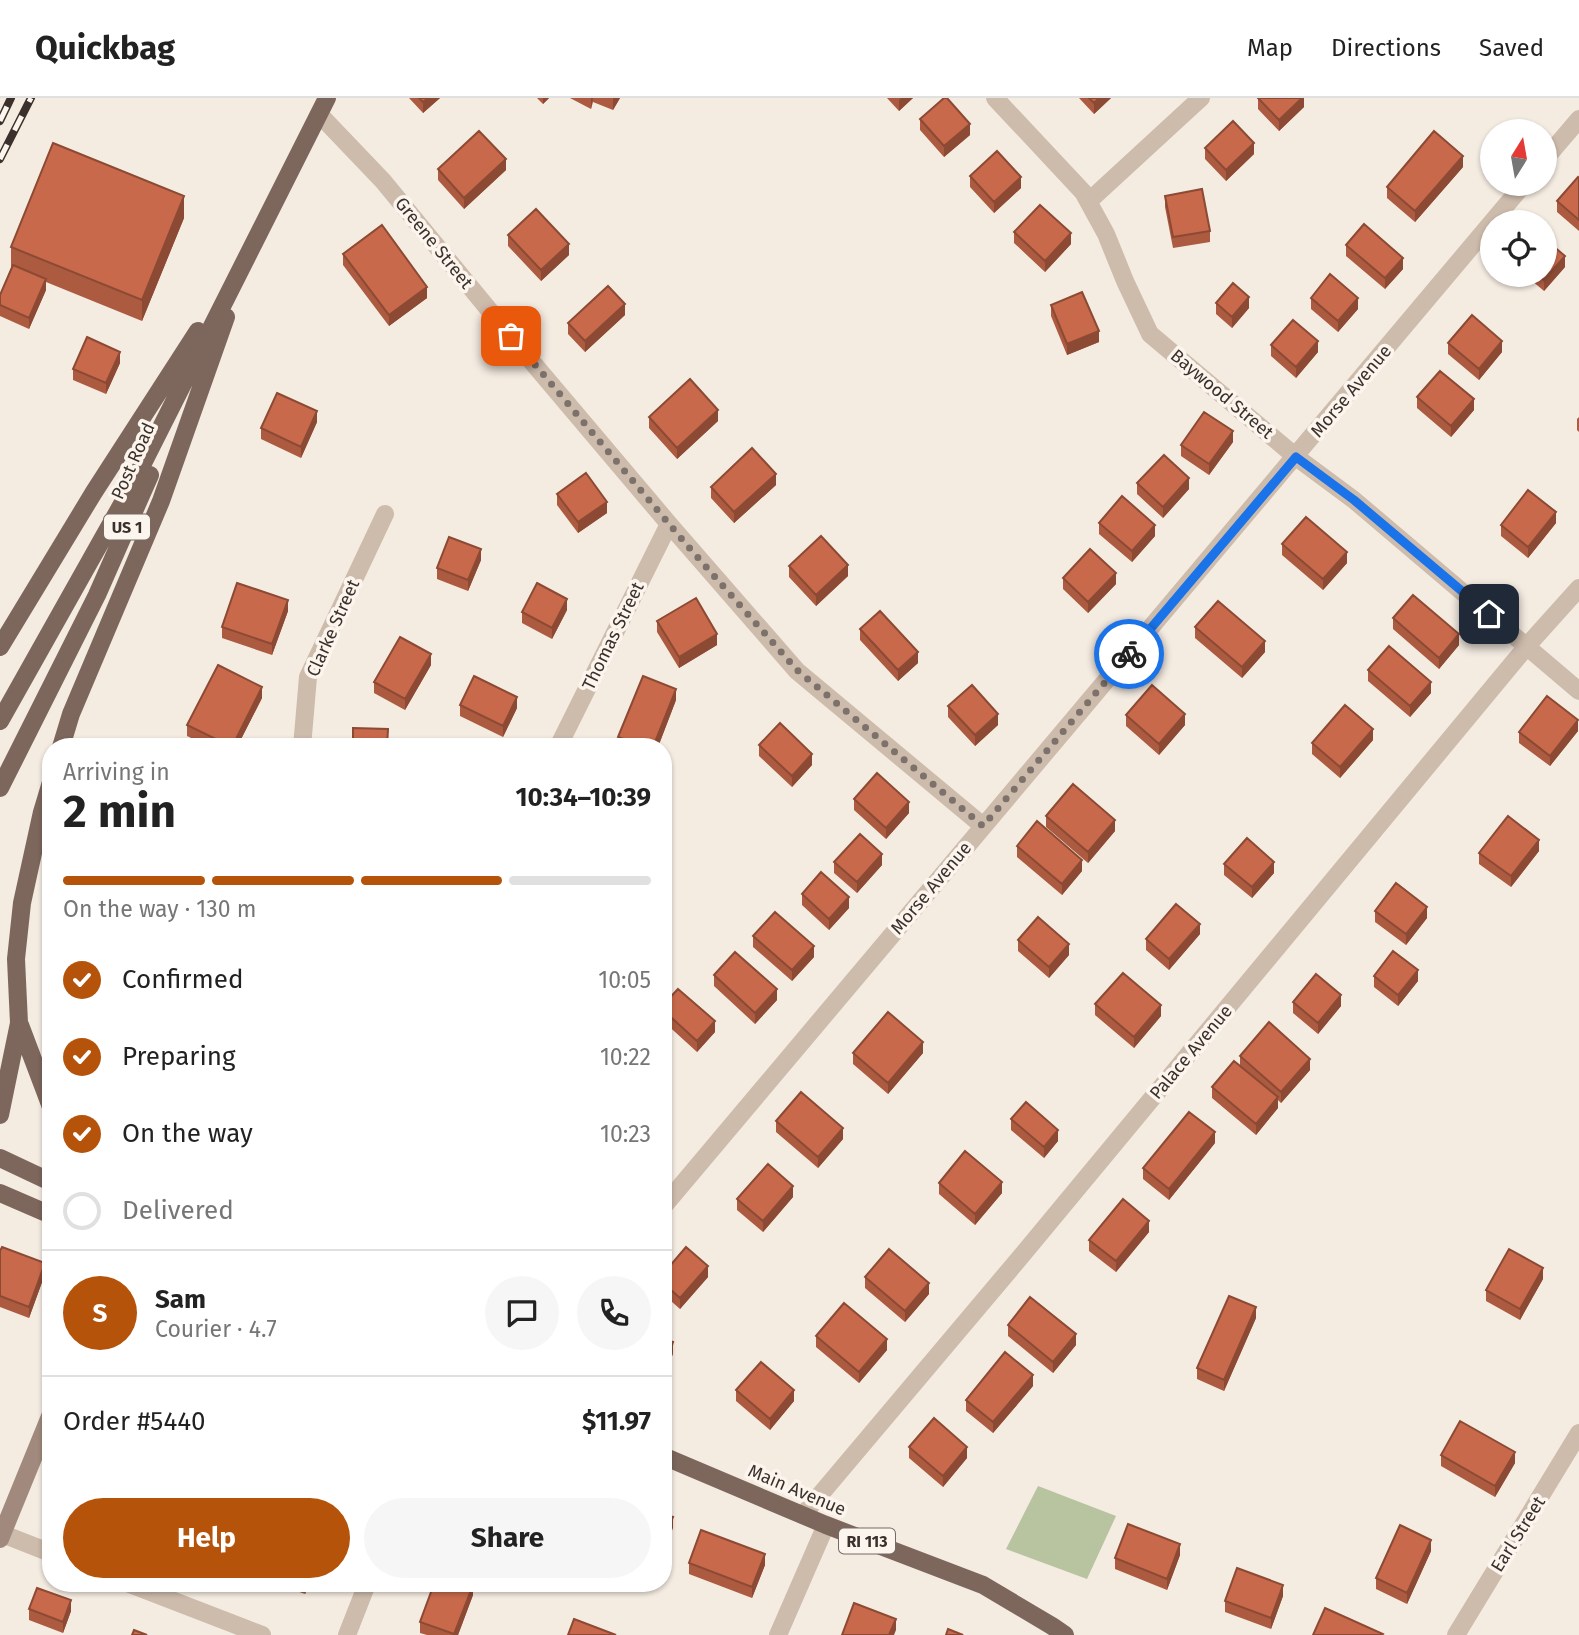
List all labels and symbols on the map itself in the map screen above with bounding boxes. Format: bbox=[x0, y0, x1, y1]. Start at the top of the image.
north arrow bbox=[1480, 119, 1558, 196]
street label: Greene Street bbox=[390, 193, 478, 294]
pin bbox=[481, 306, 541, 366]
street label: Morse Avenue bbox=[1306, 340, 1396, 442]
street label: Baywood Street bbox=[1166, 345, 1278, 444]
street label: Post Road bbox=[106, 419, 160, 503]
road number: US 1 bbox=[104, 514, 150, 540]
street label: Clarke Street bbox=[302, 575, 364, 680]
street label: Thomas Street bbox=[577, 578, 649, 694]
pin bbox=[1459, 584, 1519, 644]
courier bbox=[1094, 619, 1164, 689]
street label: Morse Avenue bbox=[886, 837, 976, 939]
street label: Palace Avenue bbox=[1145, 1000, 1237, 1104]
street label: Main Avenue bbox=[745, 1460, 849, 1520]
street label: Earl Street bbox=[1486, 1492, 1550, 1576]
road number: RI 113 bbox=[839, 1528, 895, 1554]

